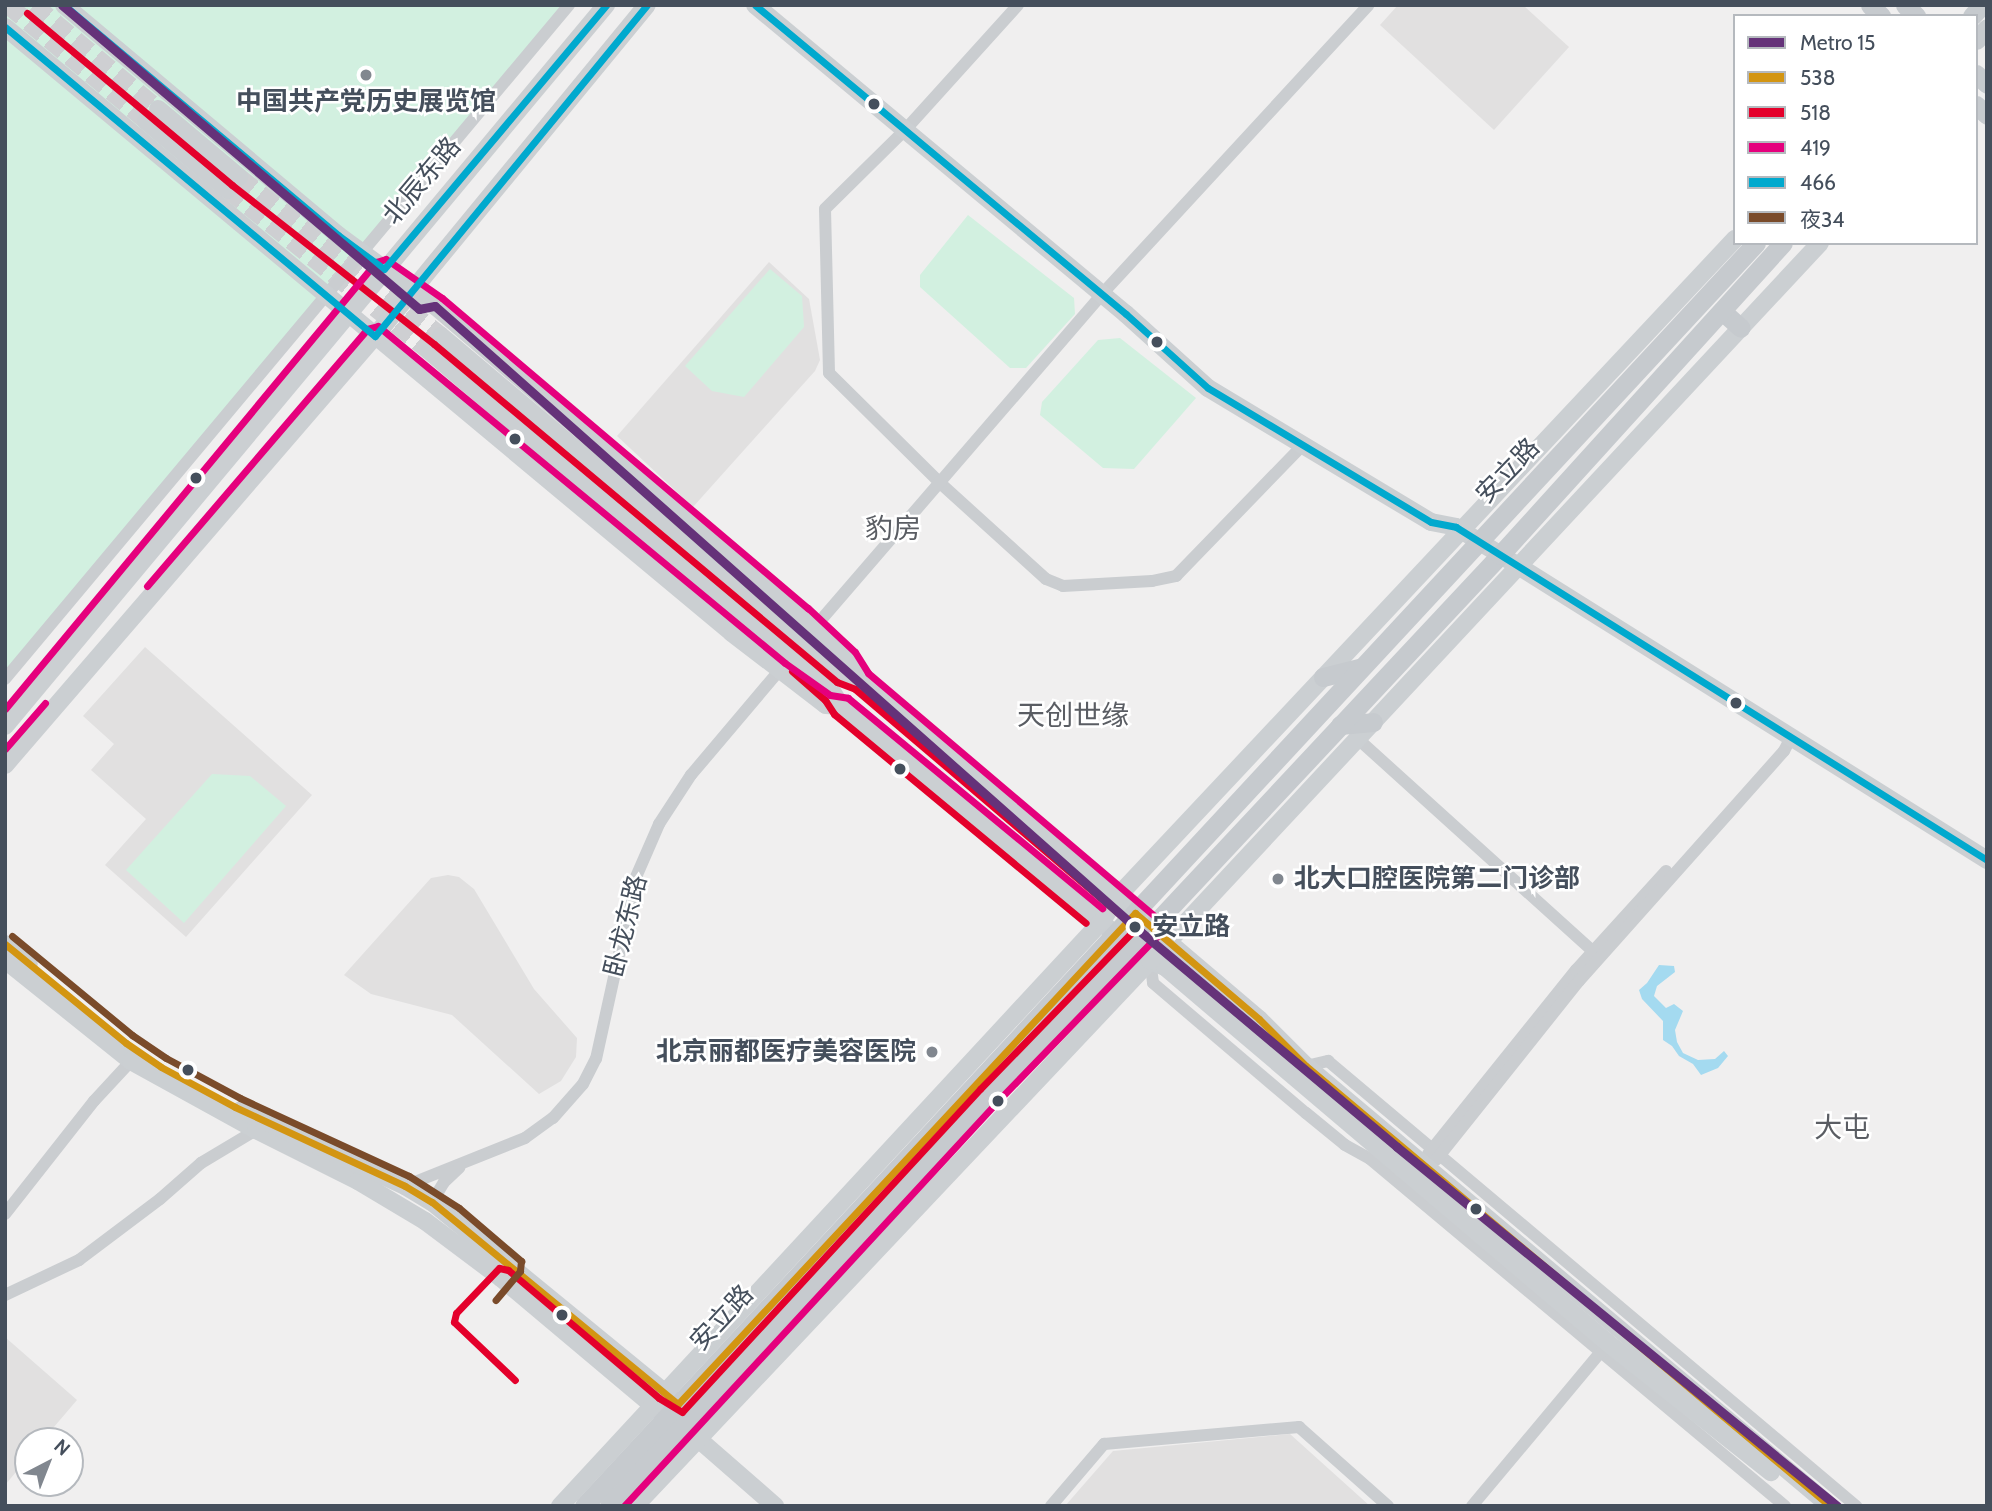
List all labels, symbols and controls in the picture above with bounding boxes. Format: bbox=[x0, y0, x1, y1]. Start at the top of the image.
legend bbox=[1733, 14, 1978, 245]
text: Metro 15 bbox=[1800, 30, 1875, 55]
text: 538 bbox=[1800, 65, 1835, 90]
marker: 中国共产党历史展览馆 bbox=[358, 67, 374, 83]
place label: 中国共产党历史展览馆 bbox=[236, 86, 496, 118]
unlabelled marker bbox=[867, 97, 881, 111]
text: 518 bbox=[1800, 100, 1831, 125]
street label: 北辰东路 bbox=[377, 131, 467, 231]
text: 419 bbox=[1800, 135, 1831, 160]
text: 466 bbox=[1800, 170, 1836, 195]
text: 夜34 bbox=[1800, 207, 1845, 232]
unlabelled marker bbox=[1150, 335, 1164, 349]
unlabelled marker bbox=[508, 432, 522, 446]
street label: 安立路 bbox=[1470, 432, 1546, 510]
unlabelled marker bbox=[189, 471, 203, 485]
district label: 豹房 bbox=[865, 511, 921, 545]
unlabelled marker bbox=[1729, 696, 1743, 710]
district label: 天创世缘 bbox=[1017, 698, 1129, 732]
unlabelled marker bbox=[893, 762, 907, 776]
place label: 北大口腔医院第二门诊部 bbox=[1294, 863, 1580, 895]
marker: 北大口腔医院第二门诊部 bbox=[1268, 869, 1288, 889]
street label: 卧龙东路 bbox=[598, 872, 654, 980]
place label: 安立路 bbox=[1152, 911, 1230, 943]
marker: 安立路 bbox=[1124, 916, 1146, 938]
place label: 北京丽都医疗美容医院 bbox=[656, 1036, 916, 1068]
marker: 北京丽都医疗美容医院 bbox=[922, 1042, 942, 1062]
unlabelled marker bbox=[181, 1063, 195, 1077]
unlabelled marker bbox=[991, 1094, 1005, 1108]
district label: 大屯 bbox=[1814, 1110, 1870, 1144]
unlabelled marker bbox=[1469, 1202, 1483, 1216]
street label: 安立路 bbox=[684, 1279, 760, 1357]
unlabelled marker bbox=[555, 1308, 569, 1322]
north arrow bbox=[14, 1427, 84, 1497]
text: N bbox=[49, 1434, 75, 1461]

